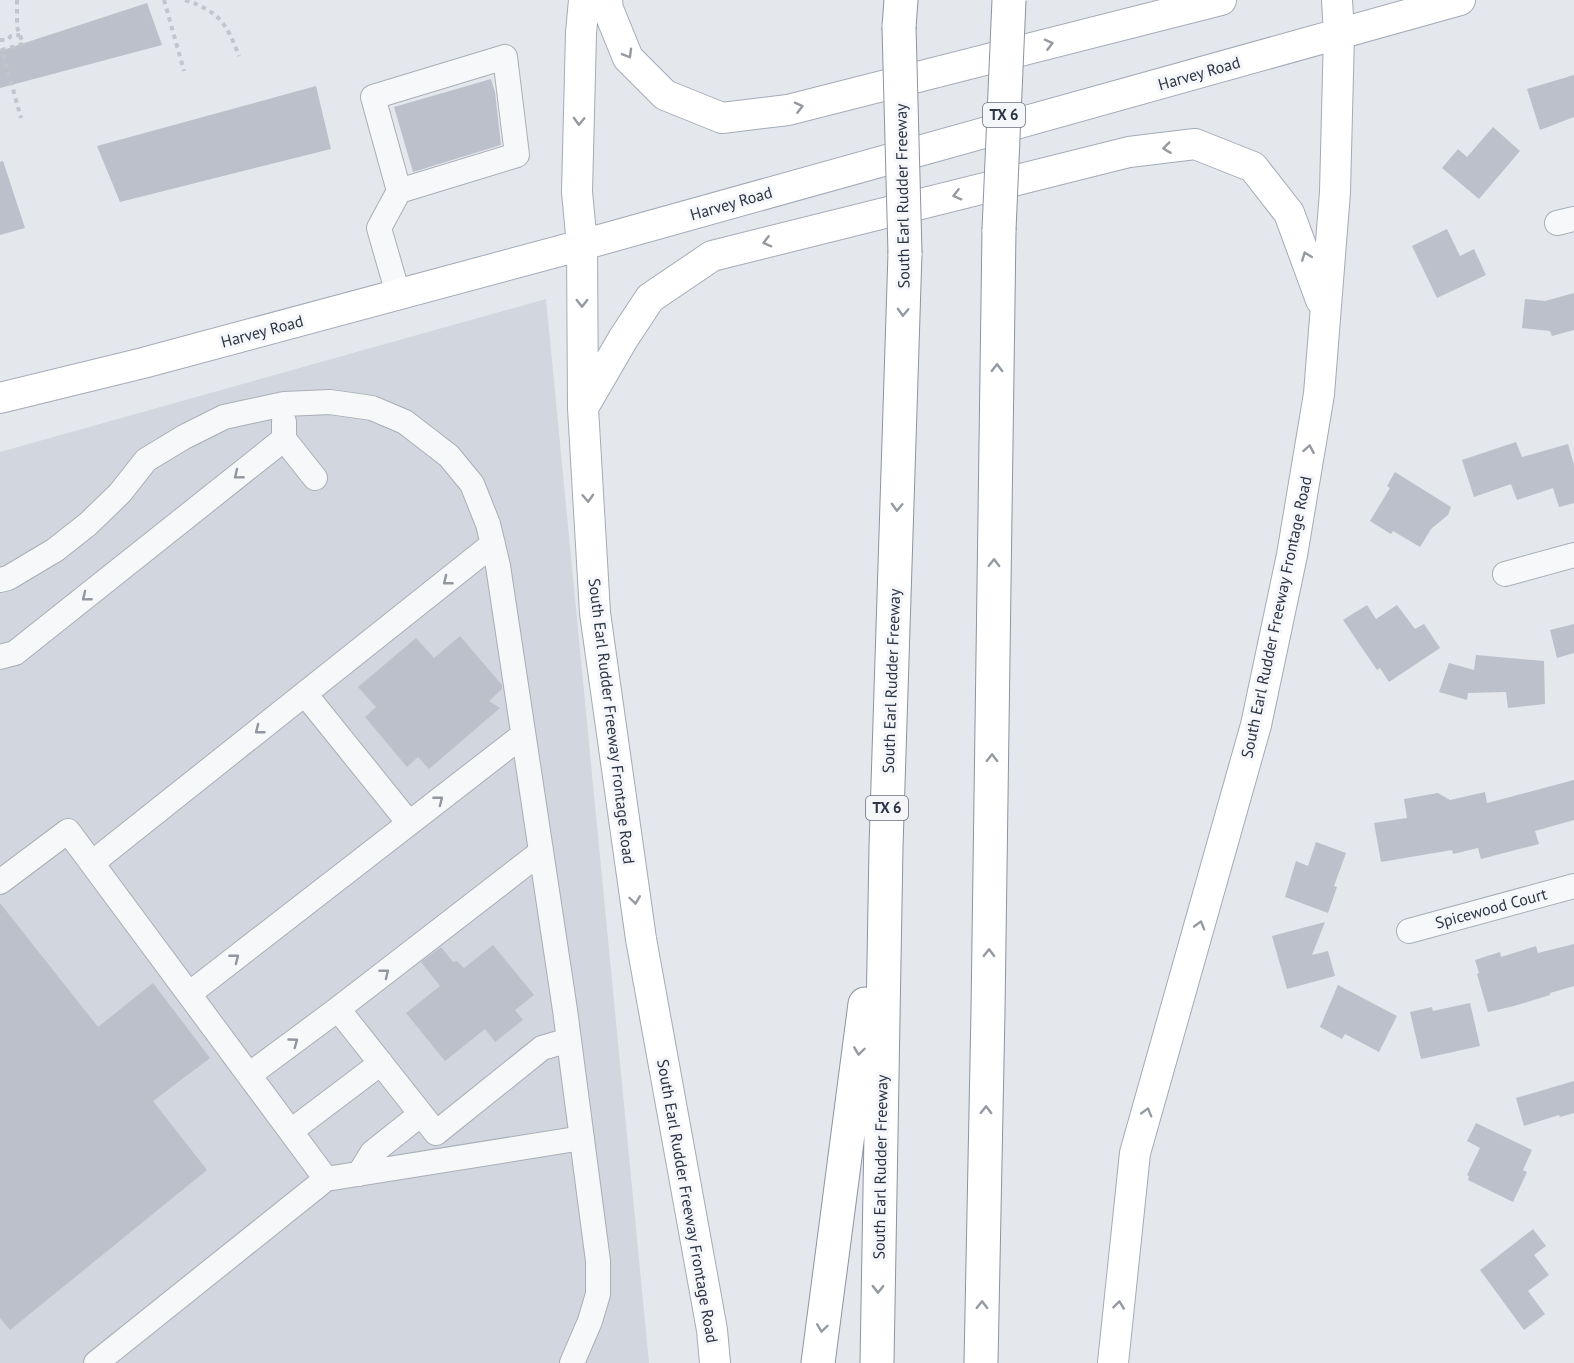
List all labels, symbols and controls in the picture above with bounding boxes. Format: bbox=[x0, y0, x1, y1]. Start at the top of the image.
one-way arrow bbox=[1044, 38, 1054, 51]
one-way arrow bbox=[621, 48, 632, 58]
street label: Harvey Road bbox=[1156, 52, 1242, 94]
one-way arrow bbox=[794, 102, 804, 115]
street label: South Earl Rudder Freeway bbox=[890, 103, 914, 289]
road number: TX 6 bbox=[983, 103, 1025, 127]
one-way arrow bbox=[572, 117, 585, 126]
one-way arrow bbox=[1163, 141, 1172, 153]
street label: Harvey Road bbox=[688, 182, 774, 224]
one-way arrow bbox=[952, 188, 962, 201]
one-way arrow bbox=[763, 234, 773, 247]
one-way arrow bbox=[1300, 251, 1313, 262]
one-way arrow bbox=[576, 299, 588, 308]
one-way arrow bbox=[897, 307, 909, 316]
street label: Harvey Road bbox=[219, 310, 305, 352]
one-way arrow bbox=[991, 363, 1003, 372]
one-way arrow bbox=[1303, 444, 1315, 453]
one-way arrow bbox=[234, 468, 245, 479]
street label: South Earl Rudder Freeway Frontage Road bbox=[1236, 474, 1316, 760]
one-way arrow bbox=[581, 493, 594, 502]
one-way arrow bbox=[891, 502, 903, 511]
one-way arrow bbox=[988, 558, 1000, 567]
one-way arrow bbox=[443, 573, 454, 584]
street label: South Earl Rudder Freeway Frontage Road bbox=[585, 577, 639, 865]
street label: South Earl Rudder Freeway bbox=[878, 588, 904, 774]
one-way arrow bbox=[82, 590, 93, 601]
one-way arrow bbox=[255, 722, 266, 733]
one-way arrow bbox=[986, 753, 998, 762]
one-way arrow bbox=[432, 796, 443, 807]
road number: TX 6 bbox=[866, 796, 908, 820]
street label: Spicewood Court bbox=[1433, 883, 1550, 933]
one-way arrow bbox=[629, 895, 641, 904]
one-way arrow bbox=[1193, 920, 1205, 931]
one-way arrow bbox=[983, 948, 995, 957]
one-way arrow bbox=[229, 954, 240, 965]
one-way arrow bbox=[378, 970, 389, 981]
one-way arrow bbox=[287, 1038, 298, 1049]
one-way arrow bbox=[854, 1047, 866, 1056]
street label: South Earl Rudder Freeway Frontage Road bbox=[653, 1058, 723, 1344]
street label: South Earl Rudder Freeway bbox=[868, 1074, 892, 1260]
one-way arrow bbox=[980, 1105, 992, 1114]
one-way arrow bbox=[1140, 1107, 1152, 1118]
one-way arrow bbox=[872, 1285, 884, 1294]
one-way arrow bbox=[976, 1300, 988, 1309]
one-way arrow bbox=[1112, 1300, 1125, 1309]
one-way arrow bbox=[817, 1323, 829, 1332]

